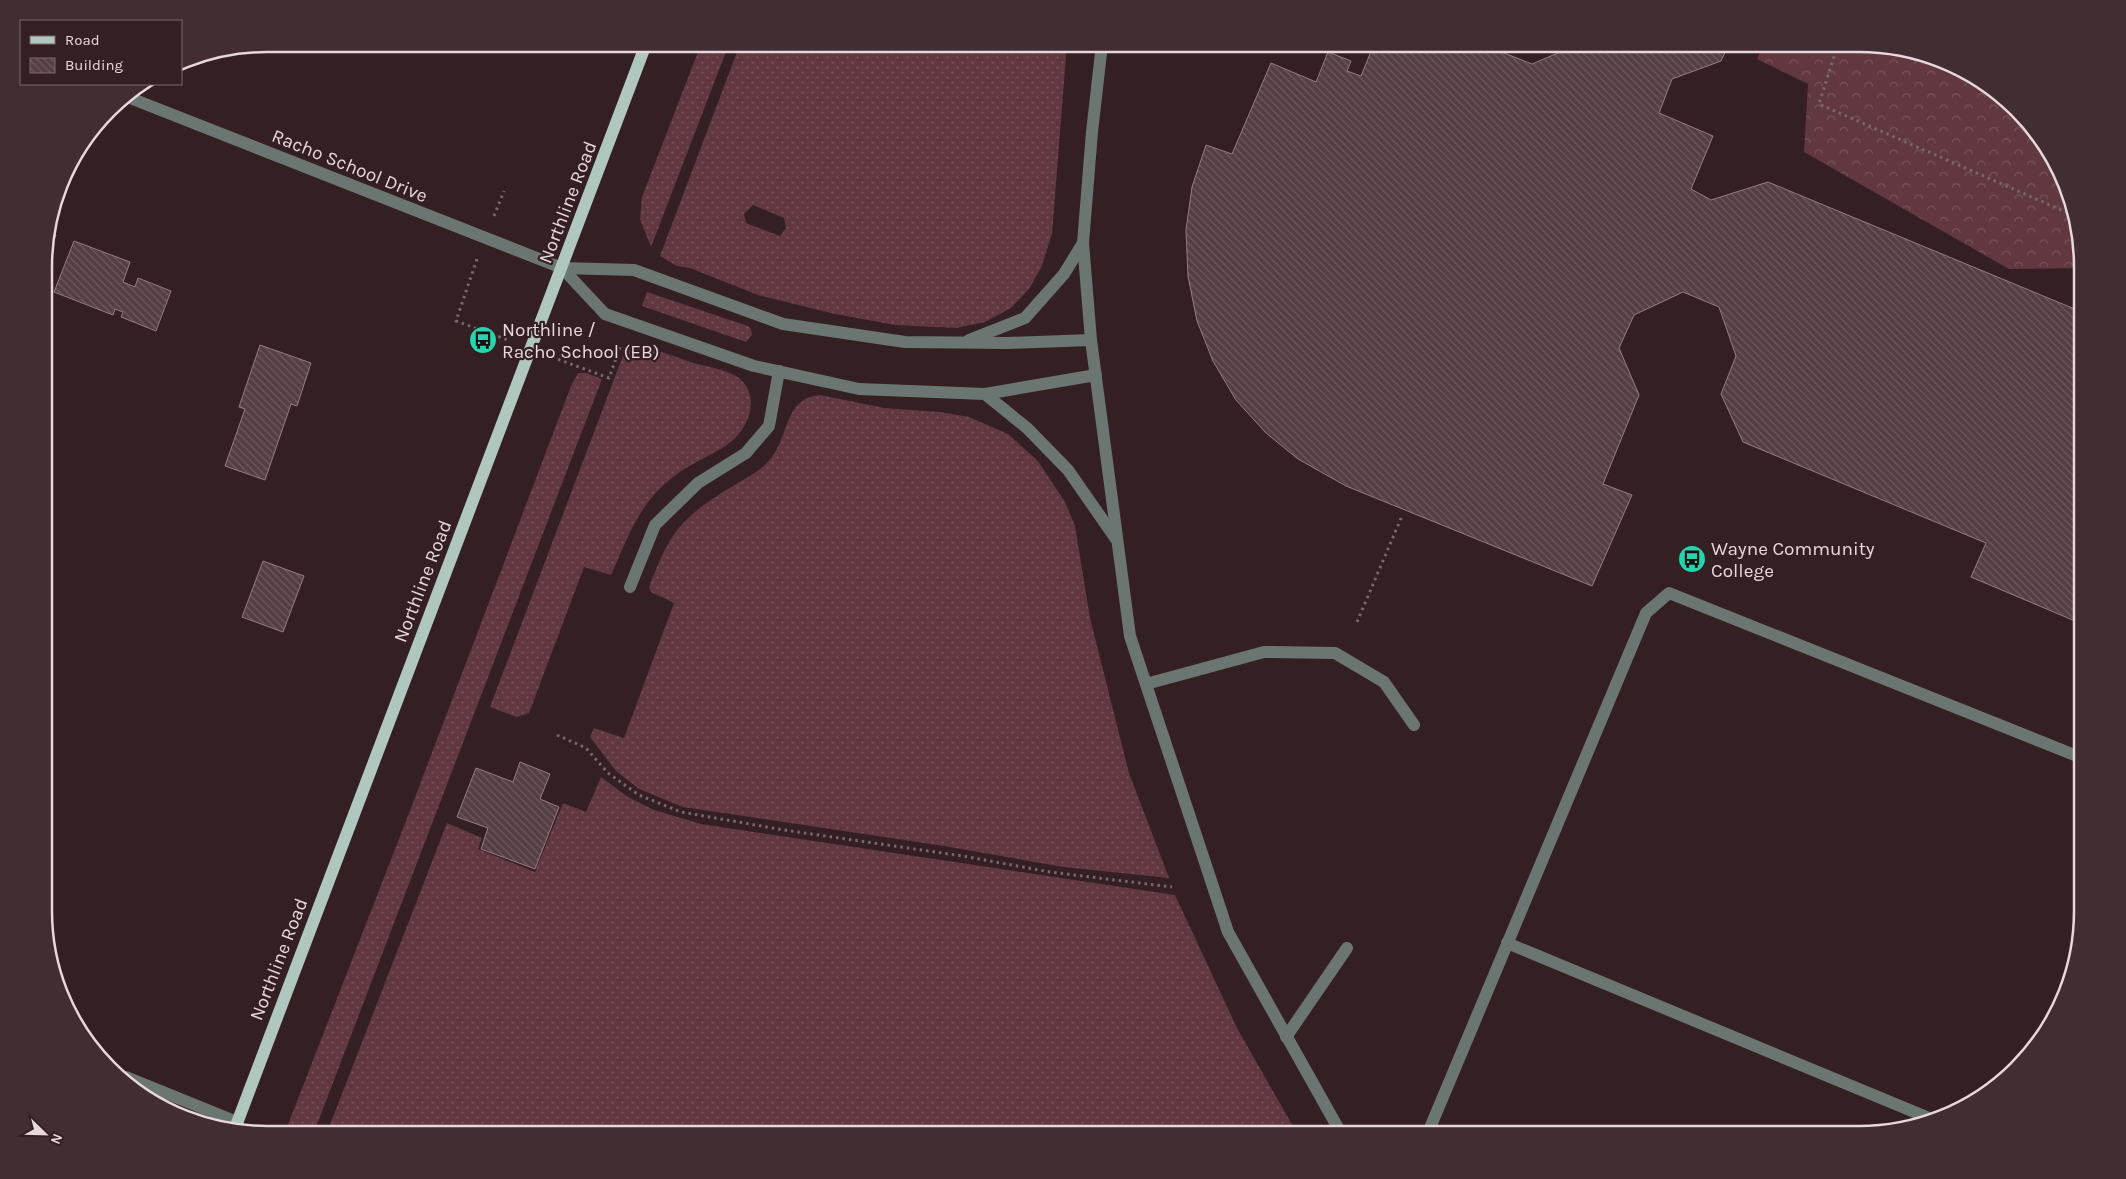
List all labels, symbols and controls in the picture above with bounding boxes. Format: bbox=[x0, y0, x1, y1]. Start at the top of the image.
legend bbox=[20, 20, 182, 85]
text: Road bbox=[65, 31, 100, 49]
text: Building bbox=[65, 56, 123, 74]
street label: Racho School Drive bbox=[269, 125, 431, 207]
street label: Northline Road bbox=[534, 138, 601, 267]
place label: Northline / Racho School (EB) bbox=[502, 319, 660, 363]
bus stop icon: Northline / Racho School (EB) bbox=[468, 325, 498, 355]
street label: Northline Road bbox=[389, 517, 456, 646]
place label: Wayne Community College bbox=[1711, 538, 1875, 582]
bus stop icon: Wayne Community College bbox=[1677, 544, 1707, 574]
street label: Northline Road bbox=[245, 895, 312, 1024]
north arrow bbox=[20, 1109, 70, 1159]
text: N bbox=[47, 1131, 66, 1147]

